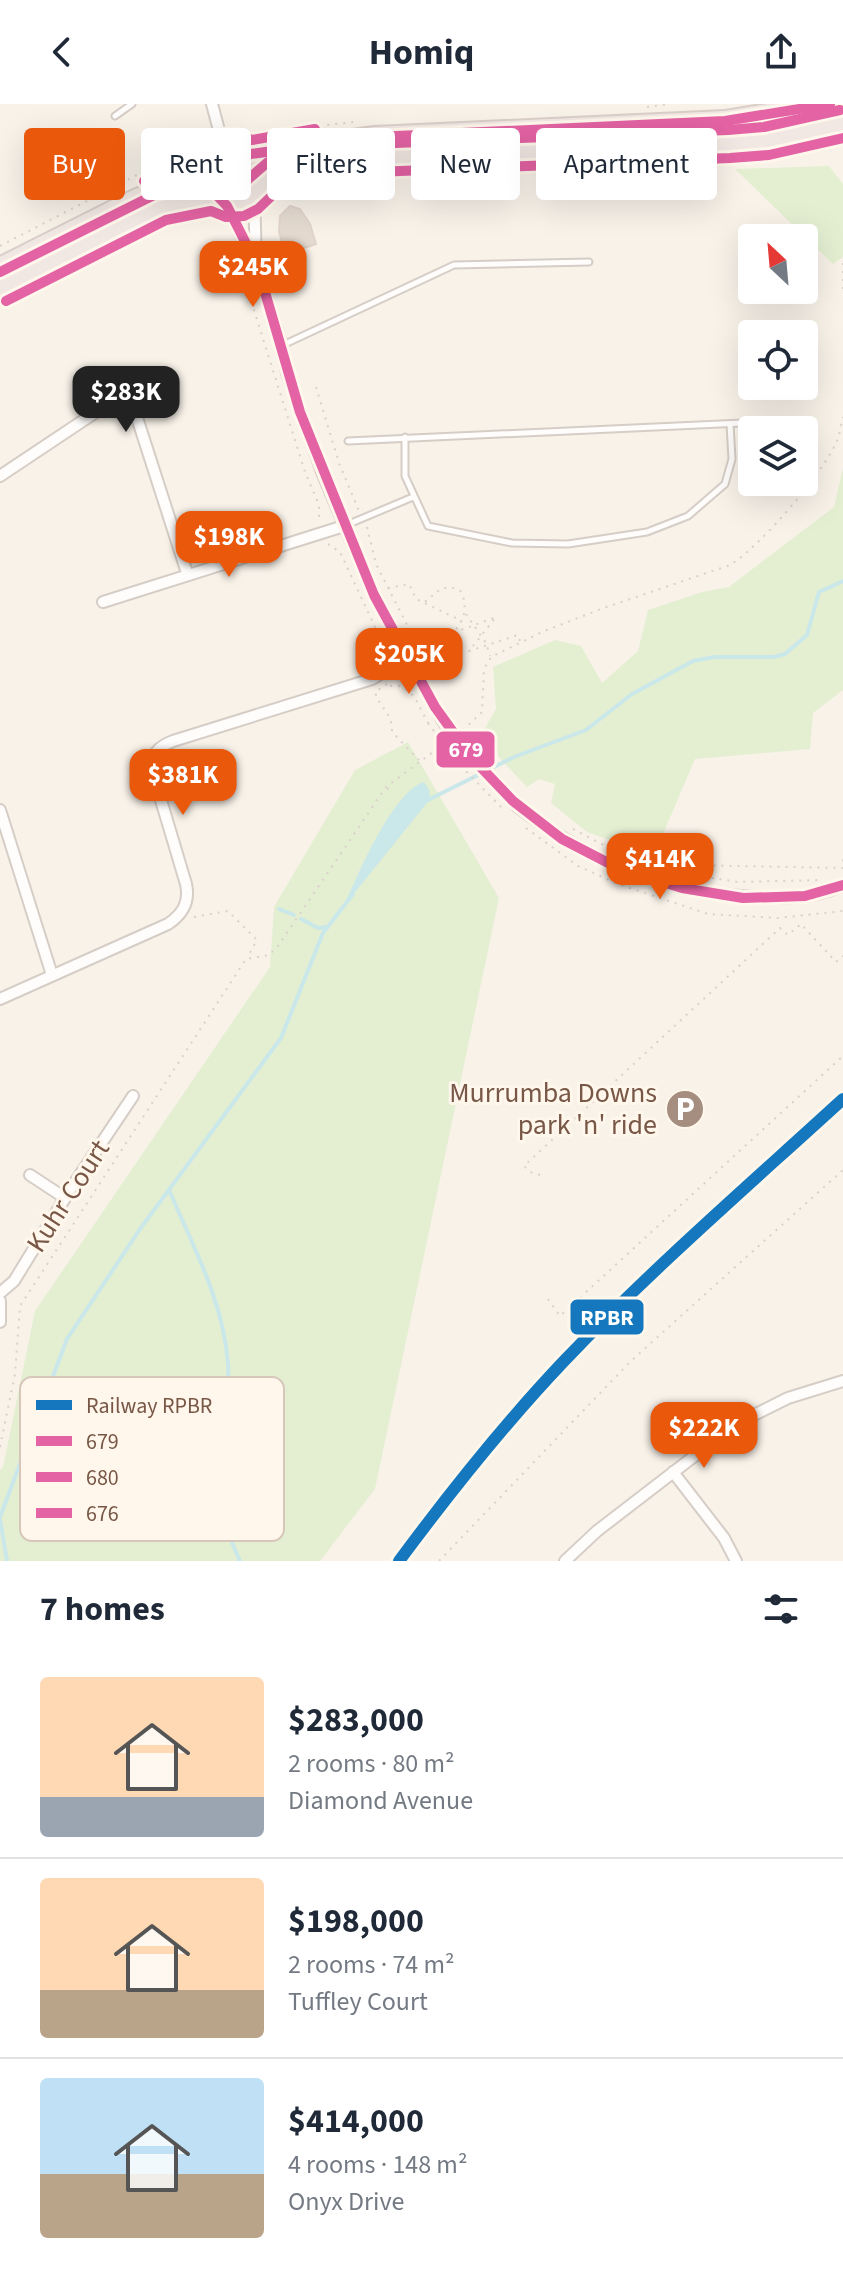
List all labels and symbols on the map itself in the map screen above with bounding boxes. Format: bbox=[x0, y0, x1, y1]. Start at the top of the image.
north arrow bbox=[738, 224, 818, 304]
pin: $245K bbox=[197, 241, 309, 309]
pin: $283K bbox=[70, 366, 182, 434]
pin: $198K bbox=[173, 511, 285, 579]
pin: $205K bbox=[353, 628, 465, 696]
line badge: 679 bbox=[435, 730, 496, 769]
text: 679 bbox=[449, 734, 483, 766]
pin: $381K bbox=[127, 749, 239, 817]
pin: $414K bbox=[604, 833, 716, 901]
place label: Murrumba Downs park 'n' ride bbox=[449, 1073, 657, 1145]
parking icon: Murrumba Downs park 'n' ride bbox=[664, 1088, 706, 1130]
street label: Kuhr Court bbox=[17, 1131, 120, 1260]
line badge: RPBR bbox=[569, 1298, 645, 1336]
text: RPBR bbox=[580, 1302, 634, 1334]
legend bbox=[20, 1377, 284, 1541]
text: Railway RPBR bbox=[86, 1390, 212, 1422]
pin: $222K bbox=[648, 1402, 760, 1470]
text: 679 bbox=[86, 1426, 119, 1458]
text: 680 bbox=[86, 1462, 119, 1494]
text: 676 bbox=[86, 1498, 119, 1530]

